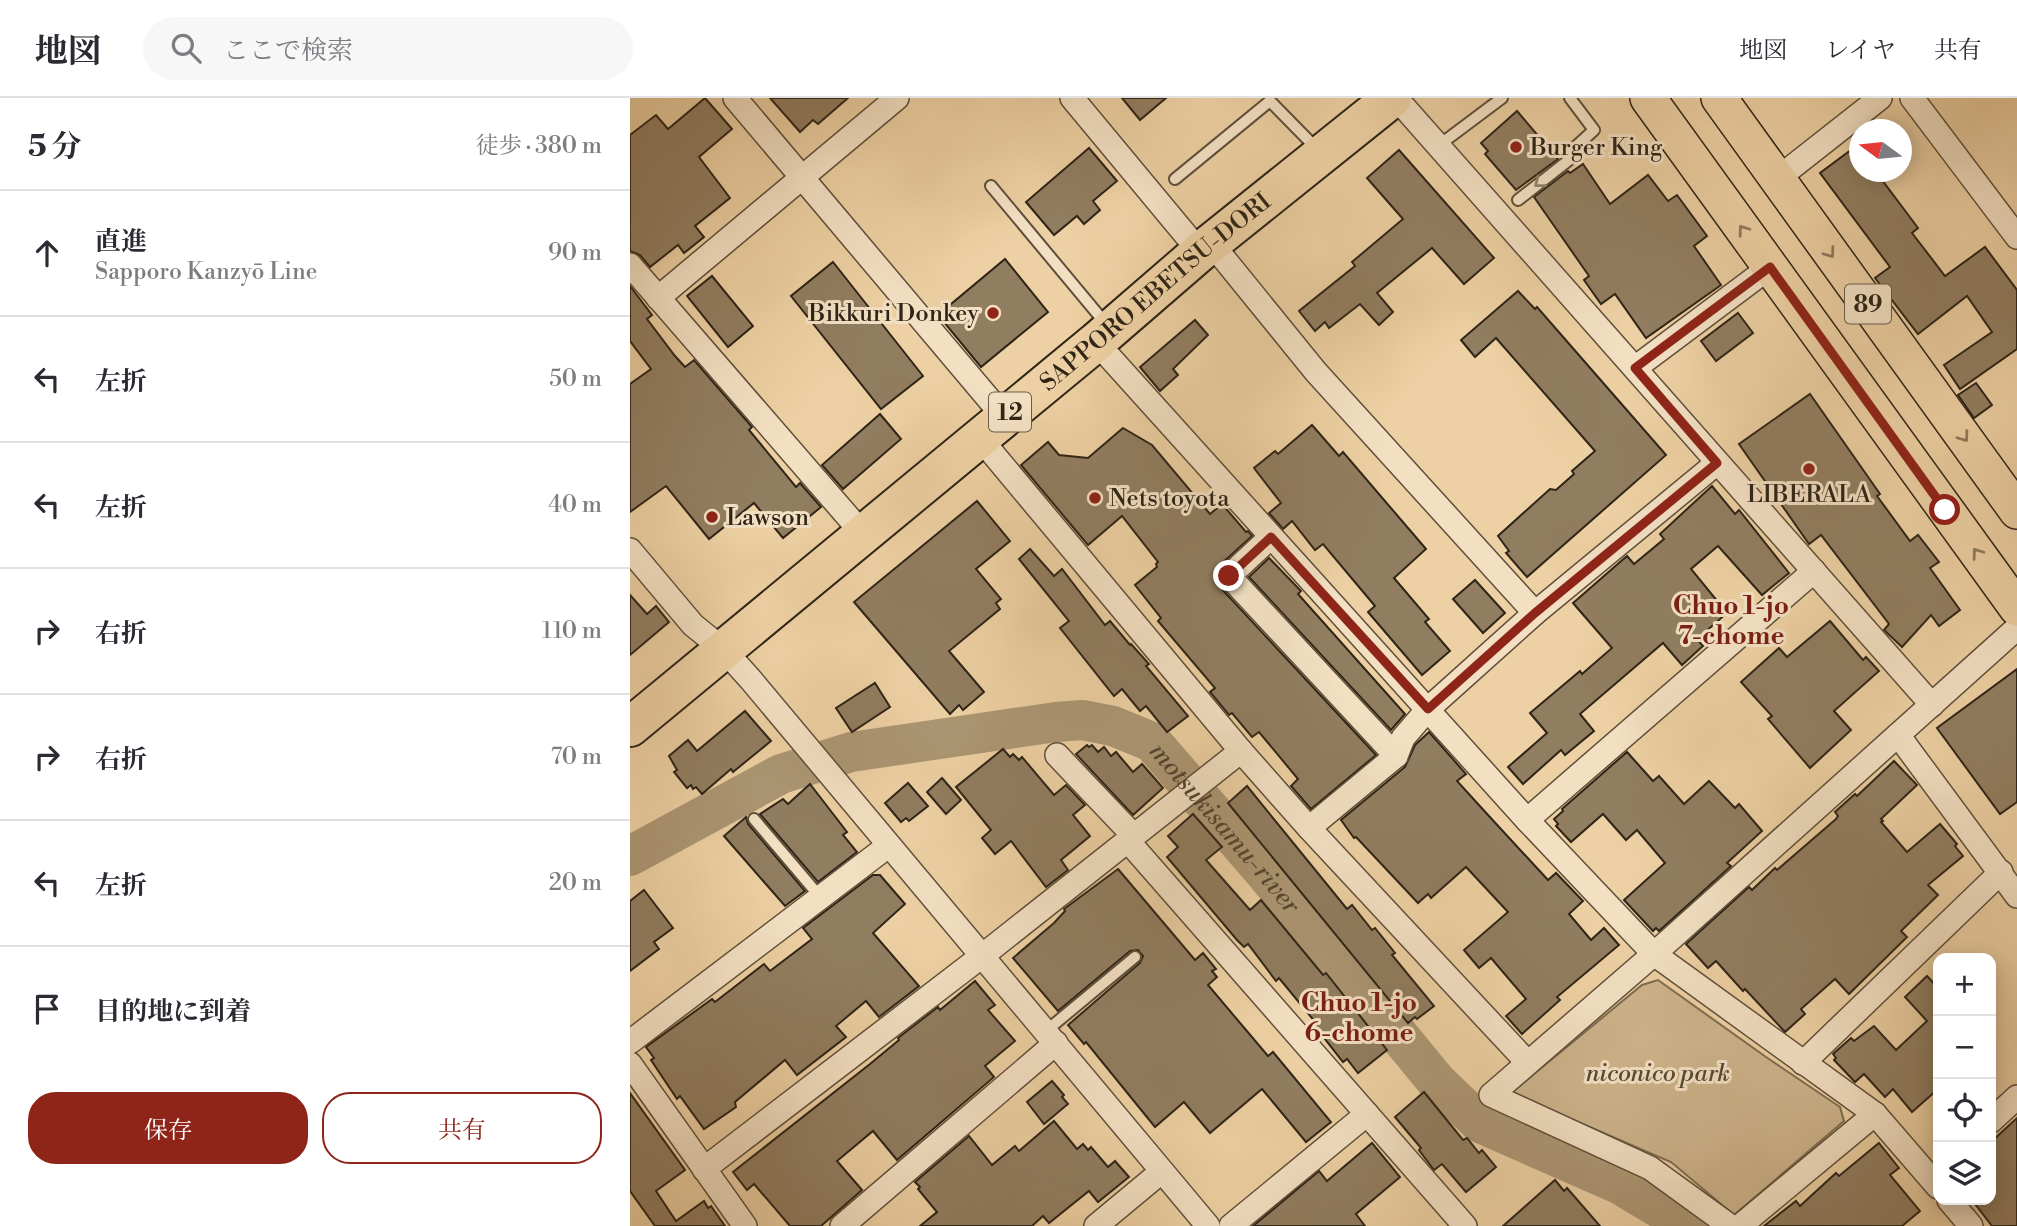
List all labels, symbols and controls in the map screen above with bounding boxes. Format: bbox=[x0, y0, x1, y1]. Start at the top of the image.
search box bbox=[143, 17, 633, 80]
icon: search bbox=[167, 29, 205, 67]
text: 地図 bbox=[35, 32, 101, 73]
text: ここで検索 bbox=[223, 35, 353, 67]
text: 地図 bbox=[1739, 36, 1787, 66]
text: レイヤ bbox=[1825, 36, 1896, 66]
text: 共有 bbox=[1934, 36, 1982, 66]
north arrow bbox=[1849, 119, 1912, 182]
text: 5 分 bbox=[28, 128, 81, 166]
text: 徒歩 · 380 m bbox=[476, 132, 602, 160]
place label: Burger King bbox=[1529, 133, 1663, 163]
marker: Burger King bbox=[1508, 139, 1524, 155]
one-way arrow bbox=[1534, 175, 1547, 188]
street label: SAPPORO EBETSU-DORI bbox=[1034, 187, 1277, 398]
one-way arrow bbox=[1739, 225, 1751, 238]
text: 直進 bbox=[95, 226, 147, 258]
icon: ahead bbox=[28, 234, 66, 272]
text: 90 m bbox=[548, 239, 602, 267]
one-way arrow bbox=[1822, 245, 1834, 257]
text: Sapporo Kanzyō Line bbox=[95, 258, 317, 286]
road number: 89 bbox=[1845, 284, 1891, 324]
place label: Bikkuri Donkey bbox=[808, 299, 979, 329]
marker: Bikkuri Donkey bbox=[985, 305, 1001, 321]
icon: left bbox=[28, 360, 66, 398]
text: 50 m bbox=[549, 365, 602, 393]
text: 左折 bbox=[95, 366, 147, 398]
road number: 12 bbox=[989, 392, 1031, 432]
one-way arrow bbox=[1956, 429, 1968, 442]
marker: LIBERALA bbox=[1801, 461, 1817, 477]
place label: LIBERALA bbox=[1747, 480, 1872, 510]
place label: Nets toyota bbox=[1109, 484, 1230, 514]
icon: left bbox=[28, 486, 66, 524]
marker: Nets toyota bbox=[1087, 490, 1103, 506]
text: 40 m bbox=[548, 491, 602, 519]
text: 左折 bbox=[95, 492, 147, 524]
route start bbox=[1929, 494, 1960, 525]
place label: Lawson bbox=[726, 503, 809, 533]
marker: Lawson bbox=[704, 509, 720, 525]
one-way arrow bbox=[1973, 548, 1985, 561]
route end bbox=[1213, 560, 1244, 591]
district label: Chuo 1-jo 7-chome bbox=[1673, 590, 1789, 652]
icon: right bbox=[28, 612, 66, 650]
text: 110 m bbox=[542, 617, 602, 645]
text: 右折 bbox=[95, 618, 147, 650]
water label: motsukisamu-river bbox=[1142, 736, 1308, 921]
icon: right bbox=[28, 738, 66, 776]
text: 70 m bbox=[551, 743, 602, 771]
text: 右折 bbox=[95, 744, 147, 776]
icon: left bbox=[28, 864, 66, 902]
text: 20 m bbox=[549, 869, 602, 897]
text: 左折 bbox=[95, 870, 147, 902]
map controls bbox=[1933, 953, 1996, 1205]
button: + bbox=[1933, 953, 1996, 1016]
district label: Chuo 1-jo 6-chome bbox=[1301, 987, 1417, 1049]
icon: arrive bbox=[28, 990, 66, 1028]
text: 目的地に到着 bbox=[95, 996, 251, 1028]
button: − bbox=[1933, 1016, 1996, 1079]
park label: niconico park bbox=[1586, 1059, 1730, 1089]
button: locate bbox=[1933, 1079, 1996, 1142]
button: 保存 bbox=[28, 1092, 308, 1164]
button: 共有 bbox=[322, 1092, 602, 1164]
button: layers bbox=[1933, 1142, 1996, 1205]

